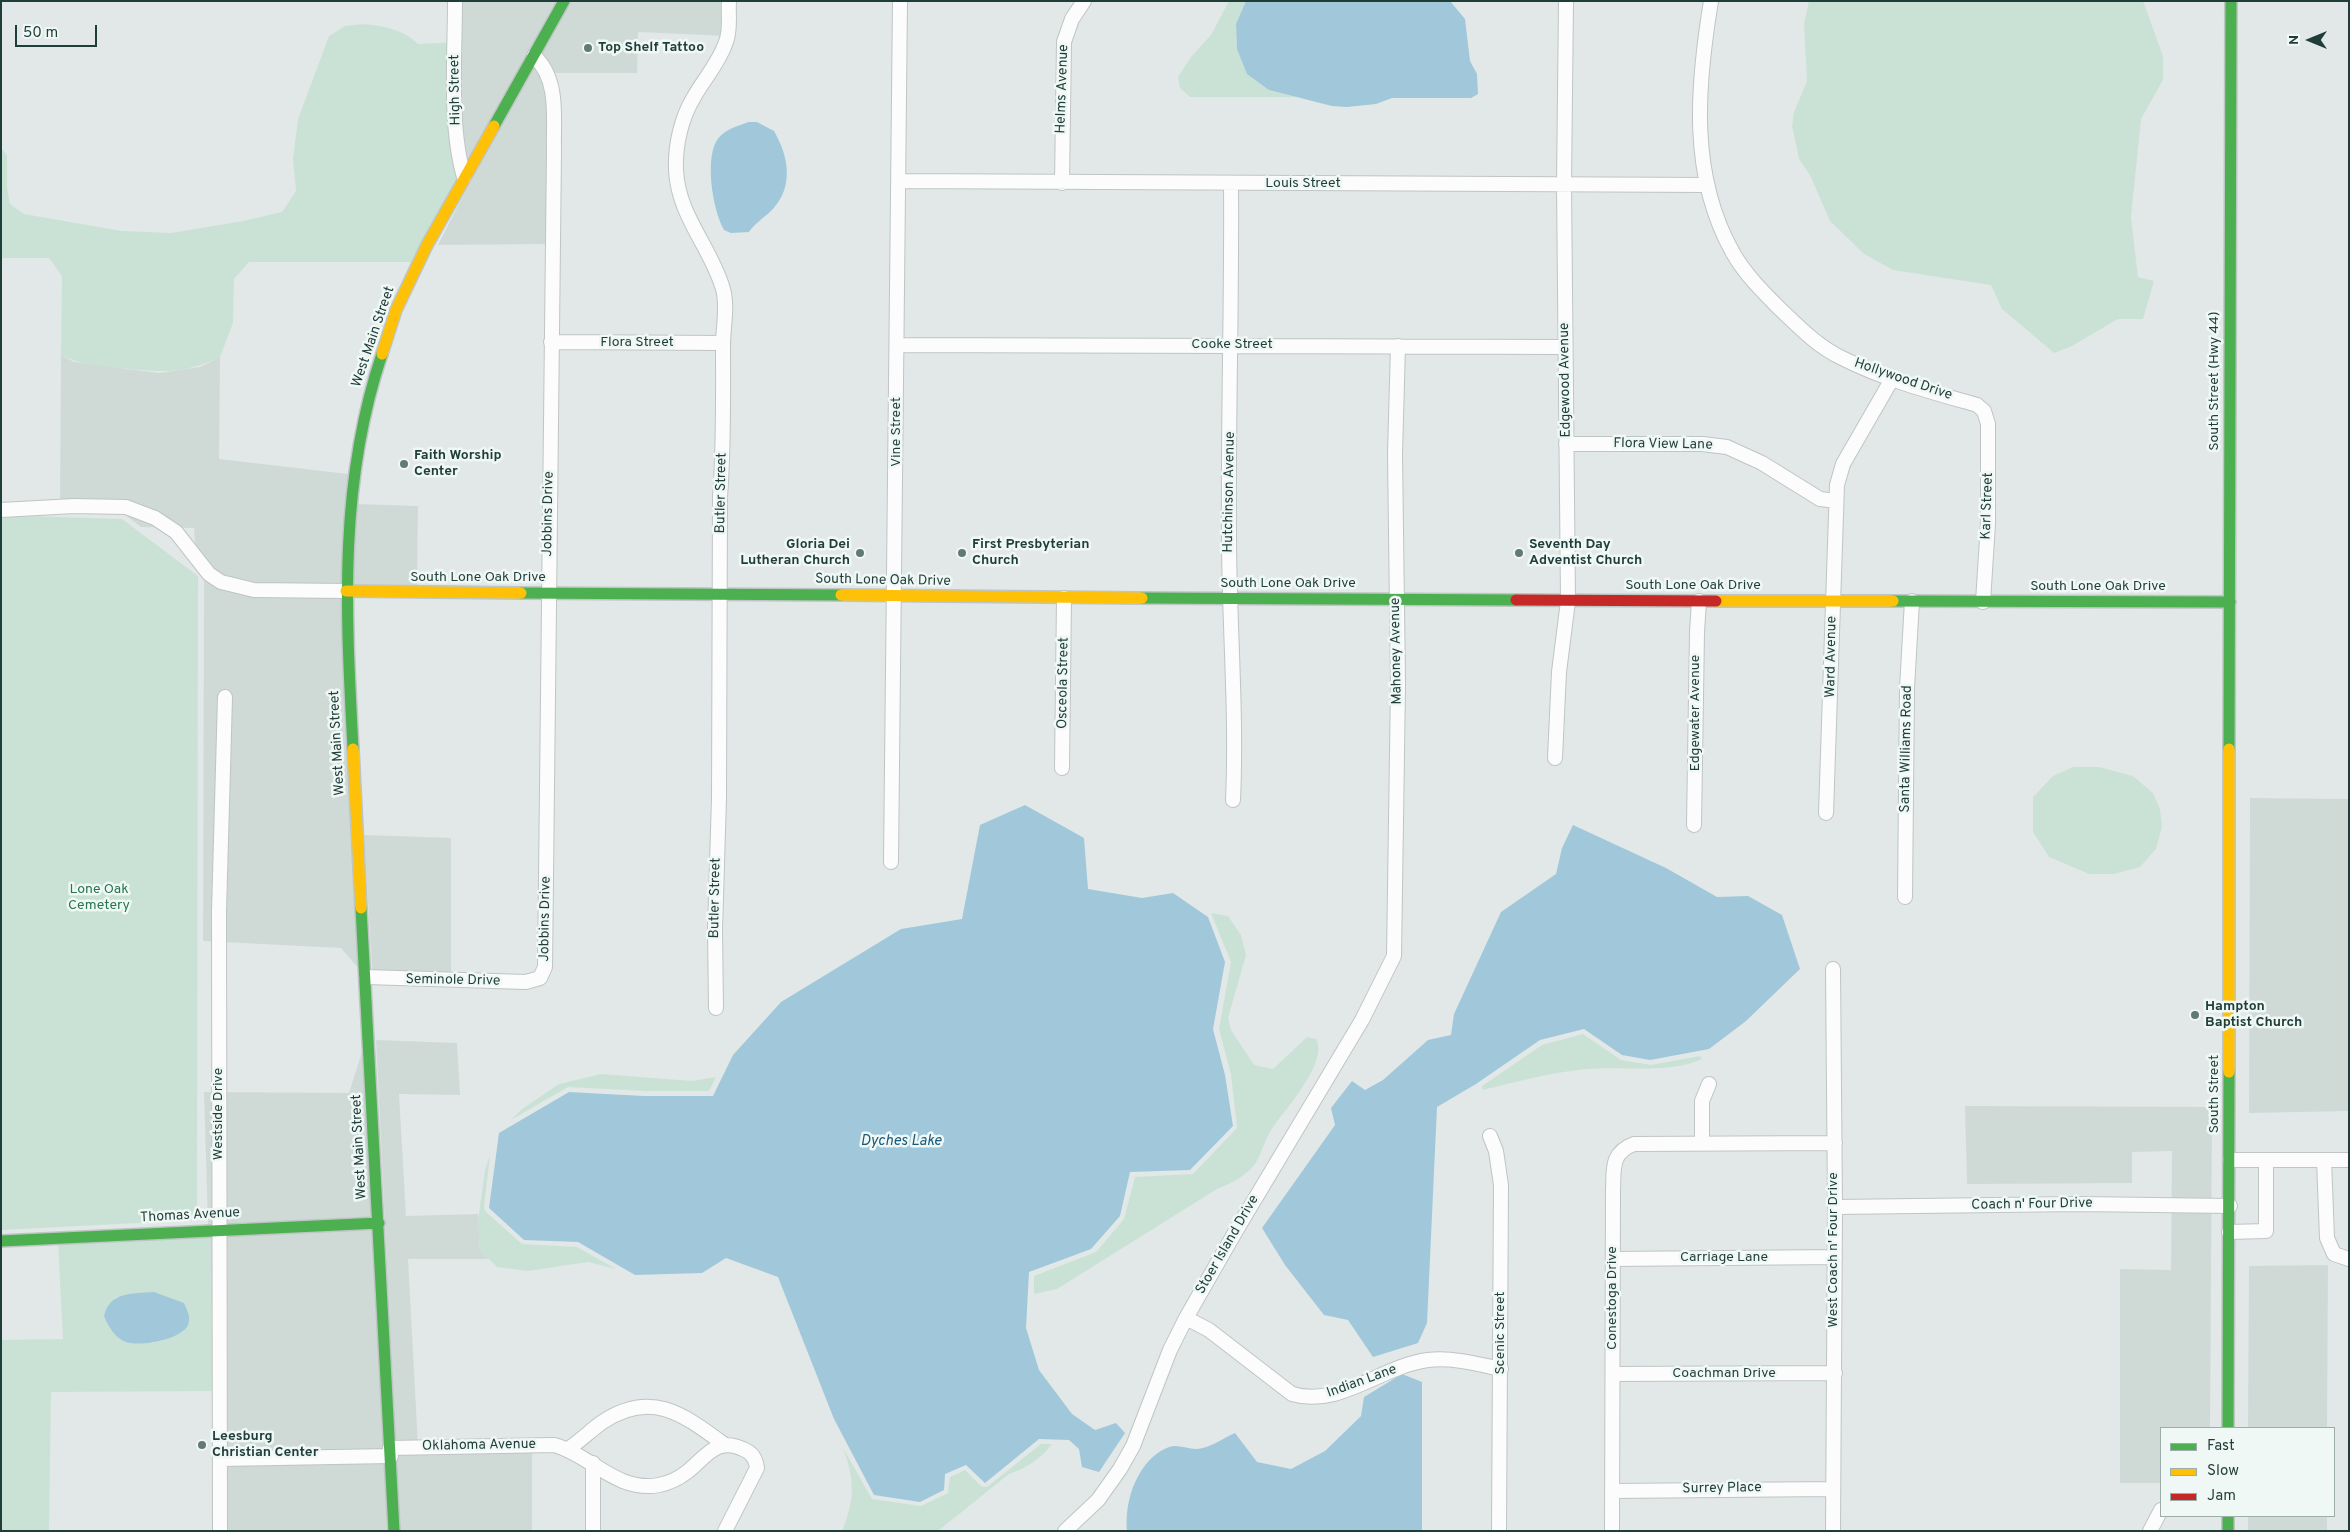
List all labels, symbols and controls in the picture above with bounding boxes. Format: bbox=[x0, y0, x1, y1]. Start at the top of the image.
scale bar bbox=[18, 15, 100, 47]
north arrow bbox=[2285, 15, 2335, 65]
text: 50 m bbox=[23, 24, 58, 43]
text: N bbox=[2286, 35, 2303, 45]
place label: Top Shelf Tattoo bbox=[598, 40, 704, 56]
marker: Top Shelf Tattoo bbox=[582, 42, 594, 54]
street label: Helms Avenue bbox=[1053, 44, 1073, 134]
street label: High Street bbox=[447, 54, 465, 126]
street label: Louis Street bbox=[1265, 176, 1341, 192]
street label: West Main Street bbox=[349, 284, 399, 390]
street label: South Street (Hwy 44) bbox=[2207, 311, 2223, 451]
street label: Edgewood Avenue bbox=[1557, 322, 1575, 438]
street label: Flora Street bbox=[600, 335, 674, 351]
street label: Cooke Street bbox=[1191, 337, 1273, 353]
street label: Hollywood Drive bbox=[1852, 355, 1954, 405]
street label: Vine Street bbox=[889, 397, 905, 467]
street label: Hutchinson Avenue bbox=[1221, 431, 1239, 553]
street label: Flora View Lane bbox=[1613, 436, 1713, 454]
place label: Faith Worship Center bbox=[414, 448, 502, 481]
street label: Butler Street bbox=[713, 453, 731, 533]
marker: Faith Worship Center bbox=[398, 458, 410, 470]
street label: Jobbins Drive bbox=[540, 471, 558, 557]
street label: Karl Street bbox=[1978, 472, 1998, 540]
place label: Gloria Dei Lutheran Church bbox=[740, 537, 850, 570]
place label: First Presbyterian Church bbox=[972, 537, 1090, 570]
place label: Seventh Day Adventist Church bbox=[1529, 537, 1642, 570]
marker: Gloria Dei Lutheran Church bbox=[854, 547, 866, 559]
marker: First Presbyterian Church bbox=[956, 547, 968, 559]
marker: Seventh Day Adventist Church bbox=[1513, 547, 1525, 559]
street label: South Lone Oak Drive bbox=[410, 570, 546, 586]
street label: South Lone Oak Drive bbox=[815, 571, 951, 591]
street label: South Lone Oak Drive bbox=[1220, 576, 1356, 592]
street label: South Lone Oak Drive bbox=[1625, 578, 1761, 594]
street label: South Lone Oak Drive bbox=[2030, 579, 2166, 595]
street label: Mahoney Avenue bbox=[1388, 597, 1406, 705]
street label: Ward Avenue bbox=[1823, 616, 1841, 698]
street label: Osceola Street bbox=[1055, 637, 1073, 729]
street label: Edgewater Avenue bbox=[1688, 655, 1704, 771]
street label: Santa Williams Road bbox=[1897, 685, 1917, 813]
street label: West Main Street bbox=[327, 690, 349, 796]
street label: Butler Street bbox=[707, 858, 725, 938]
street label: Jobbins Drive bbox=[537, 876, 555, 962]
park label: Lone Oak Cemetery bbox=[68, 882, 130, 914]
street label: Seminole Drive bbox=[405, 972, 501, 990]
place label: Hampton Baptist Church bbox=[2205, 999, 2302, 1032]
marker: Hampton Baptist Church bbox=[2189, 1009, 2201, 1021]
street label: South Street bbox=[2207, 1055, 2223, 1133]
street label: Westside Drive bbox=[211, 1068, 227, 1160]
street label: West Main Street bbox=[349, 1094, 371, 1200]
water label: Dyches Lake bbox=[860, 1133, 942, 1151]
street label: West Coach n' Four Drive bbox=[1826, 1172, 1842, 1328]
street label: Stoer Island Drive bbox=[1193, 1192, 1263, 1298]
street label: Coach n' Four Drive bbox=[1971, 1196, 2093, 1214]
street label: Thomas Avenue bbox=[140, 1205, 240, 1227]
street label: Conestoga Drive bbox=[1605, 1246, 1621, 1350]
street label: Carriage Lane bbox=[1680, 1250, 1768, 1266]
street label: Scenic Street bbox=[1493, 1291, 1509, 1375]
street label: Indian Lane bbox=[1325, 1362, 1399, 1402]
street label: Coachman Drive bbox=[1672, 1366, 1776, 1382]
legend bbox=[2160, 1427, 2335, 1517]
place label: Leesburg Christian Center bbox=[212, 1429, 318, 1461]
street label: Oklahoma Avenue bbox=[422, 1437, 536, 1455]
text: Fast bbox=[2207, 1437, 2235, 1456]
marker: Leesburg Christian Center bbox=[196, 1439, 208, 1451]
text: Slow bbox=[2207, 1462, 2239, 1481]
street label: Surrey Place bbox=[1682, 1480, 1762, 1498]
text: Jam bbox=[2207, 1487, 2236, 1506]

